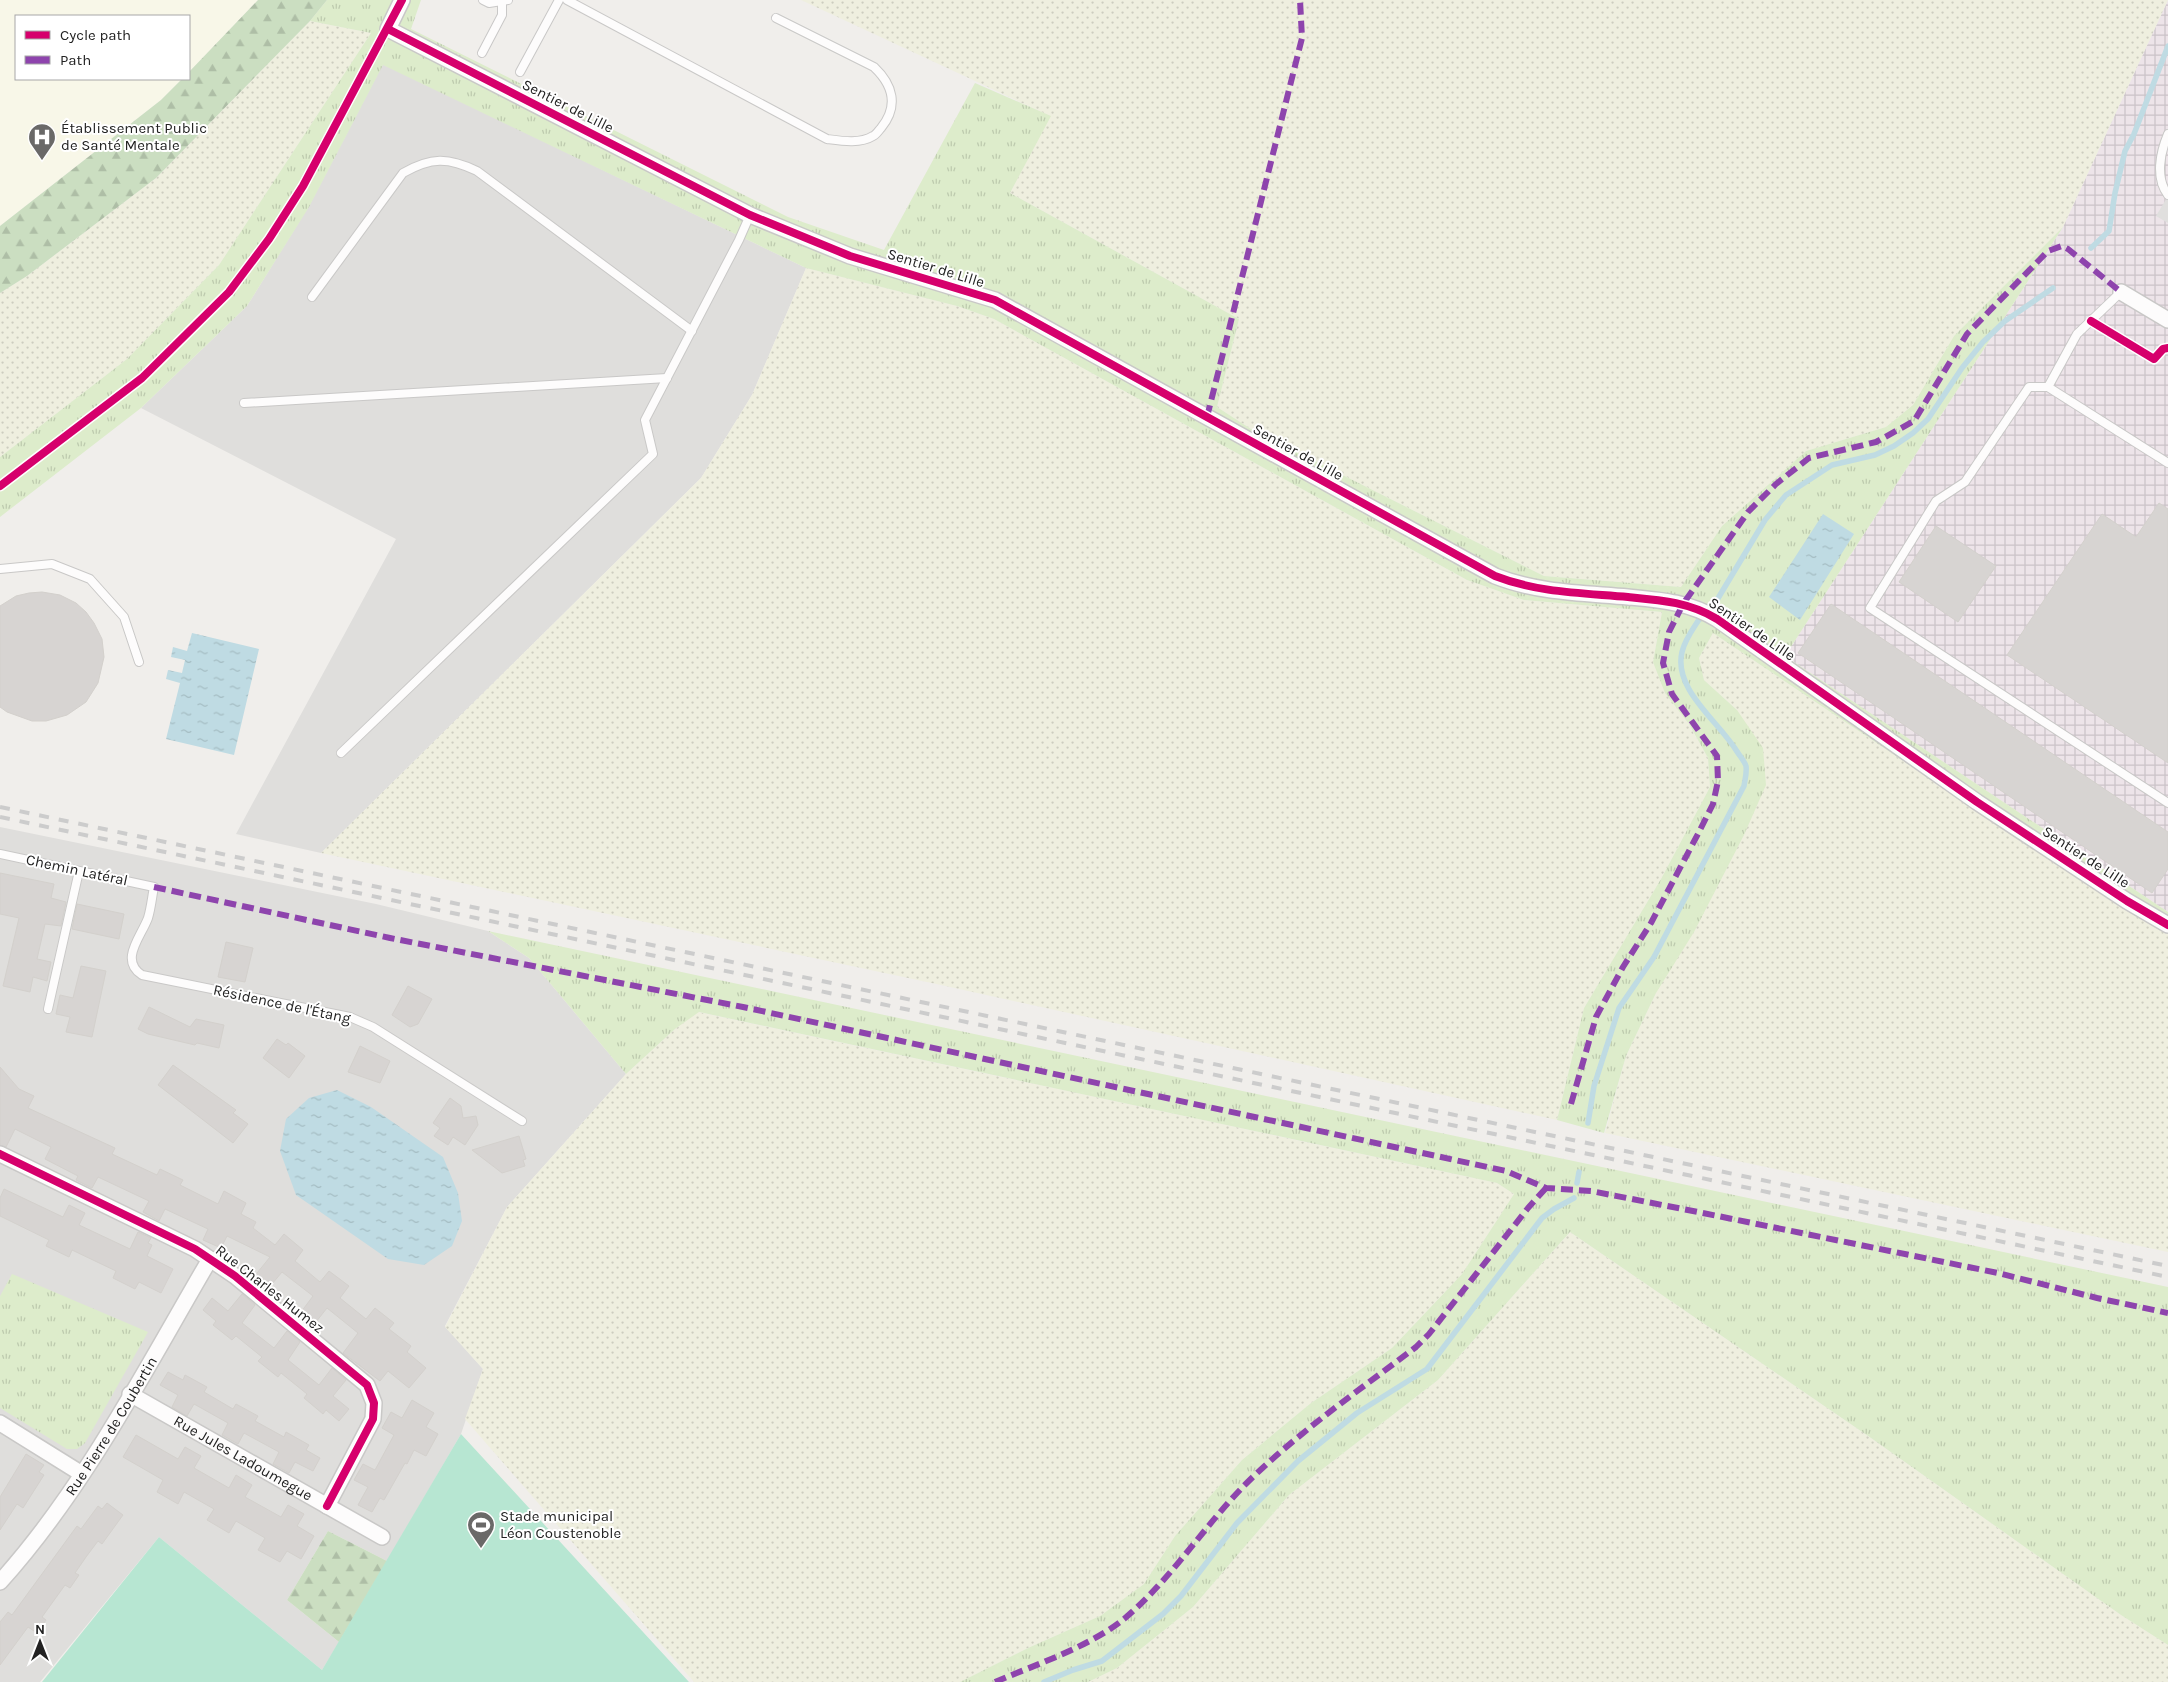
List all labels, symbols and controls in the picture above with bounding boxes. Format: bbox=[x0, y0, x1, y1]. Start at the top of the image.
legend bbox=[15, 15, 190, 80]
text: Cycle path bbox=[60, 26, 131, 44]
text: Path bbox=[60, 51, 91, 69]
street label: Sentier de Lille bbox=[519, 75, 617, 137]
place label: Établissement Public de Santé Mentale bbox=[61, 119, 207, 154]
hospital icon: Établissement Public de Santé Mentale bbox=[27, 122, 57, 161]
street label: Sentier de Lille bbox=[885, 245, 987, 291]
street label: Sentier de Lille bbox=[1250, 420, 1346, 484]
street label: Sentier de Lille bbox=[1705, 593, 1799, 665]
street label: Sentier de Lille bbox=[2039, 822, 2133, 892]
street label: Chemin Latéral bbox=[24, 850, 130, 890]
street label: Résidence de l'Étang bbox=[212, 981, 353, 1027]
street label: Rue Charles Humez bbox=[212, 1241, 328, 1337]
street label: Rue Pierre de Coubertin bbox=[62, 1353, 161, 1499]
street label: Rue Jules Ladoumegue bbox=[171, 1412, 316, 1505]
place label: Stade municipal Léon Coustenoble bbox=[500, 1507, 621, 1542]
sports icon: Stade municipal Léon Coustenoble bbox=[466, 1510, 496, 1549]
north arrow bbox=[15, 1617, 65, 1667]
text: N bbox=[35, 1621, 45, 1638]

